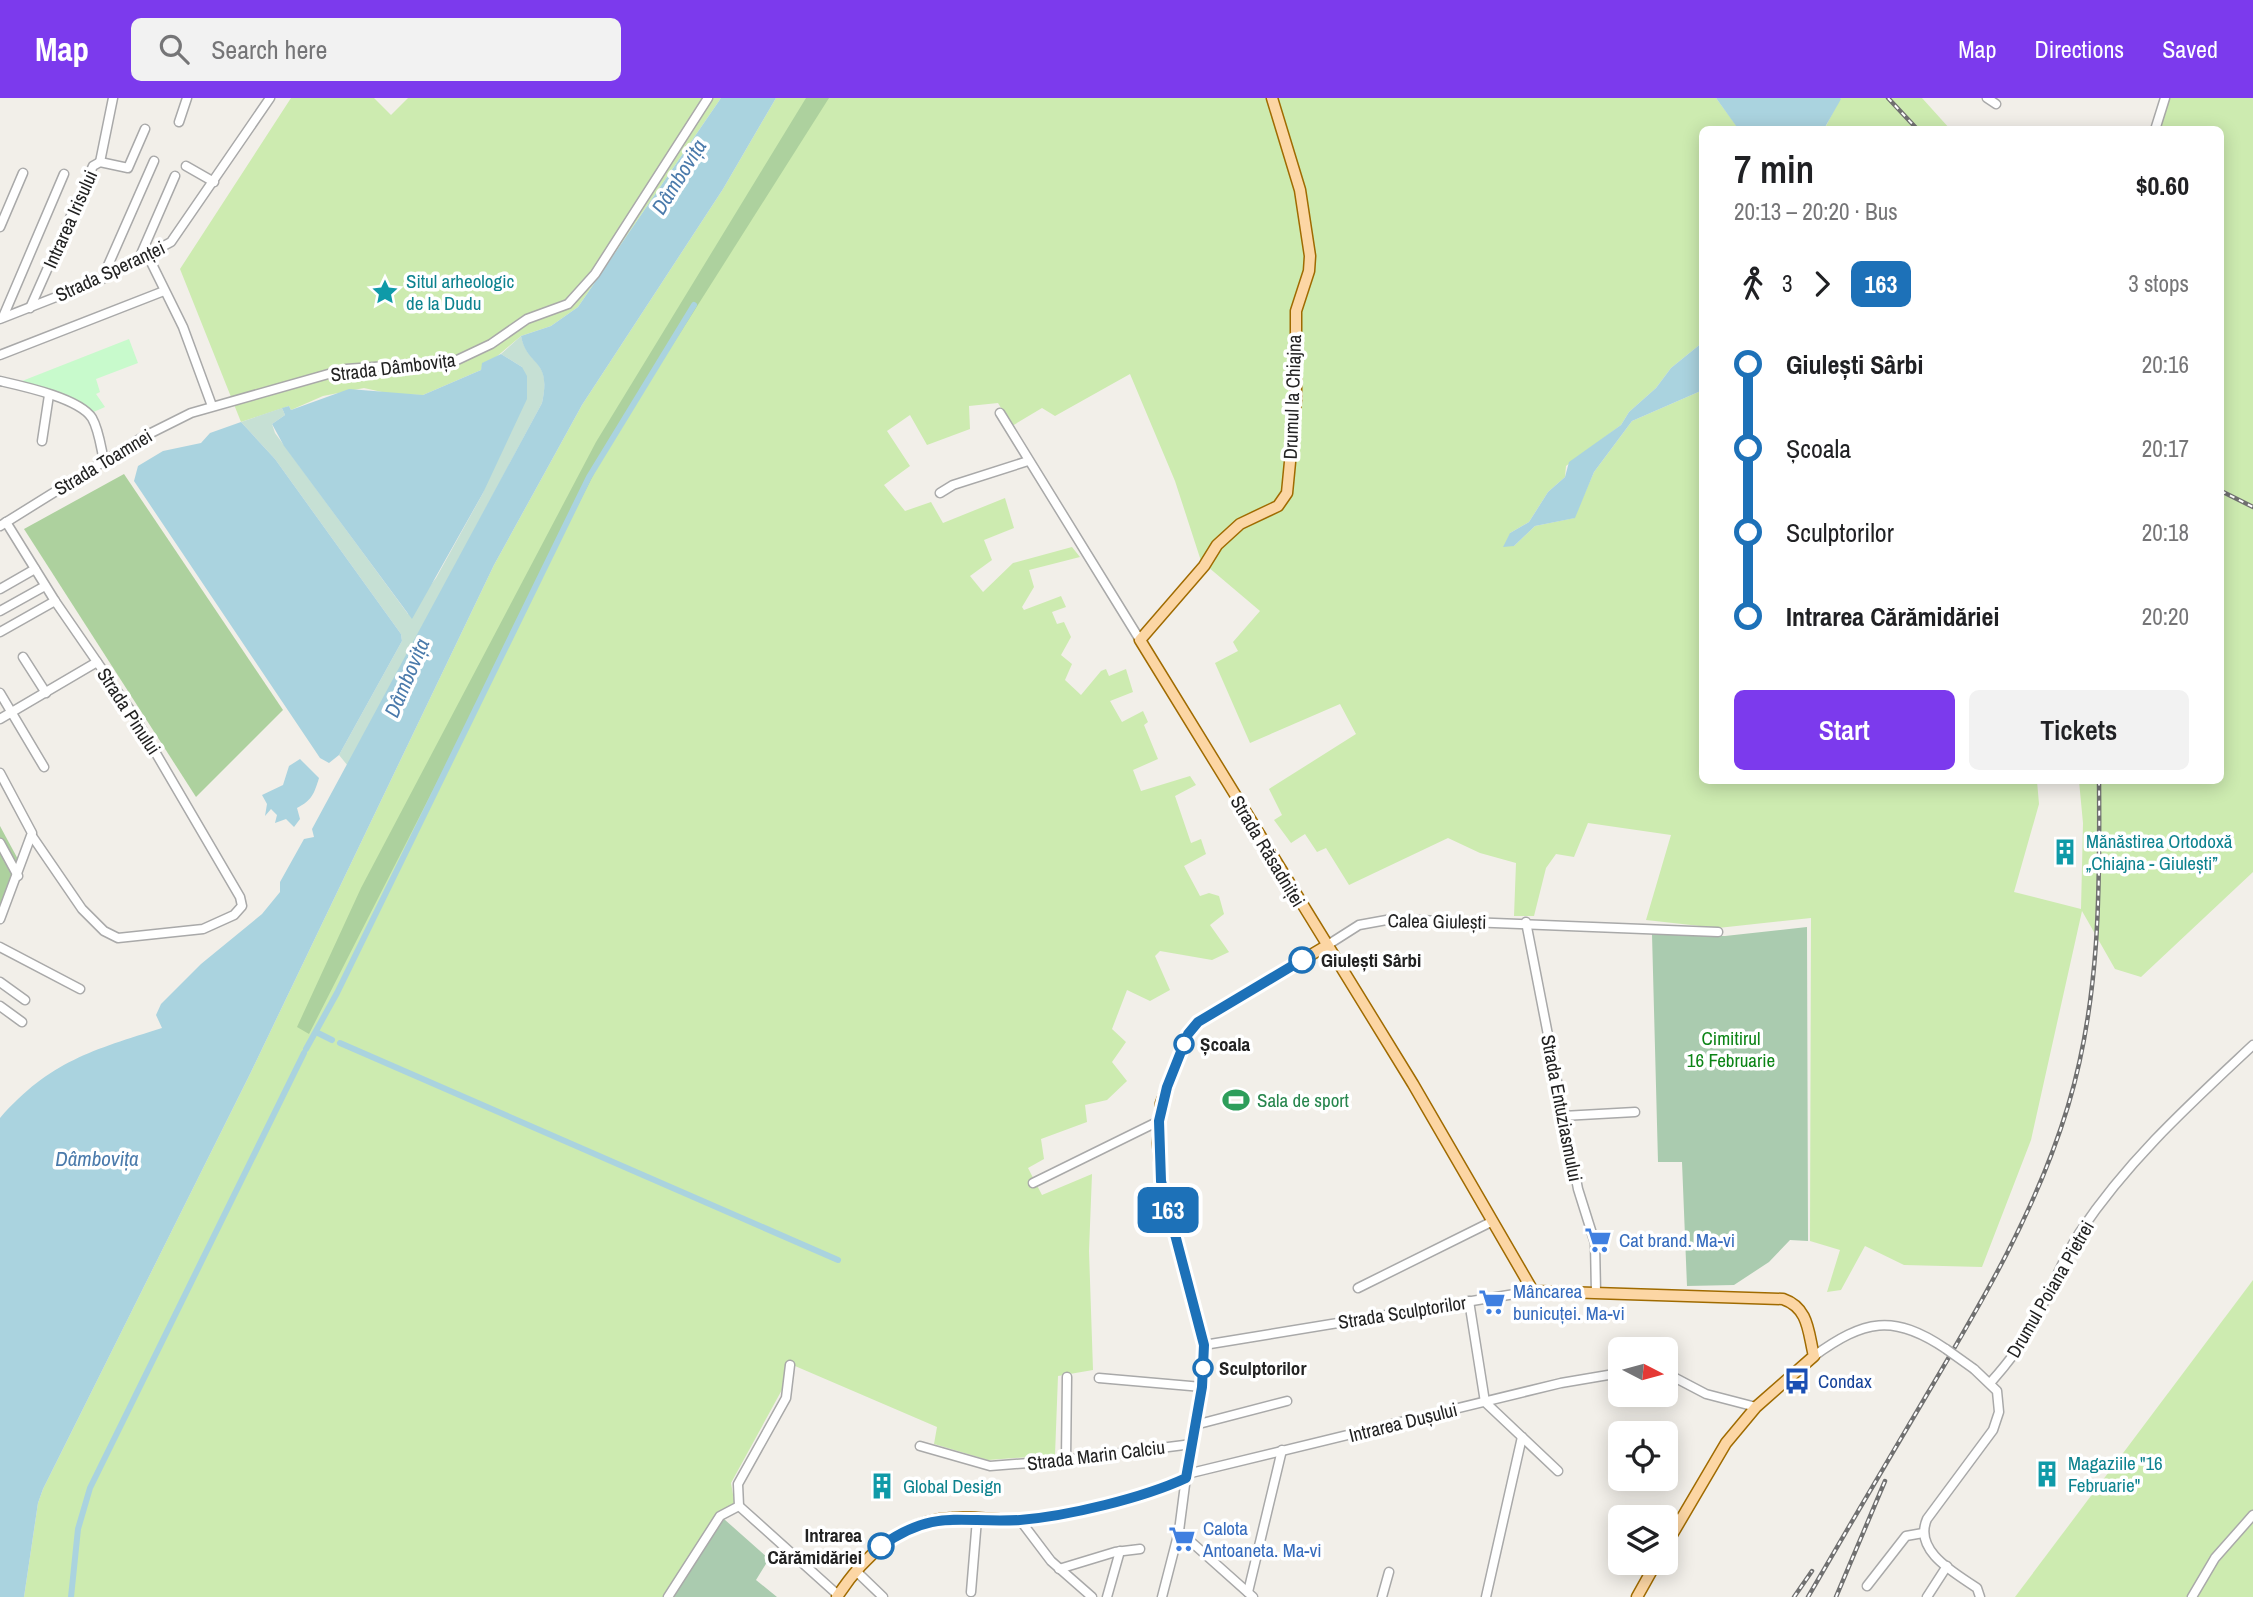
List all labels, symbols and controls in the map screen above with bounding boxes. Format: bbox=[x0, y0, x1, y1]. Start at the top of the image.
search box bbox=[131, 18, 621, 81]
text: Map bbox=[35, 27, 89, 71]
icon: search bbox=[155, 30, 193, 68]
text: Search here bbox=[211, 32, 327, 67]
text: Map bbox=[1958, 33, 1996, 65]
text: Directions bbox=[2034, 33, 2124, 65]
text: Saved bbox=[2162, 33, 2218, 65]
water label: Dâmbovița bbox=[644, 134, 713, 220]
text: 7 min bbox=[1734, 144, 1814, 195]
street label: Intrarea Irisului bbox=[37, 166, 103, 272]
text: $0.60 bbox=[2136, 168, 2189, 203]
text: 20:13 – 20:20 · Bus bbox=[1734, 196, 1898, 227]
street label: Strada Speranței bbox=[51, 234, 169, 308]
icon: walk bbox=[1734, 265, 1772, 303]
icon: forward bbox=[1803, 265, 1841, 303]
place label: Situl arheologic de la Dudu bbox=[406, 268, 514, 316]
text: 3 bbox=[1782, 268, 1793, 299]
text: 163 bbox=[1865, 268, 1897, 300]
text: 3 stops bbox=[2128, 268, 2189, 299]
place icon: Situl arheologic de la Dudu bbox=[370, 277, 400, 307]
street label: Drumul la Chiajna bbox=[1277, 334, 1307, 460]
street label: Strada Dâmbovița bbox=[329, 346, 457, 388]
text: Giulești Sârbi bbox=[1786, 347, 1923, 382]
text: 20:16 bbox=[2142, 349, 2189, 380]
street label: Strada Toamnei bbox=[49, 423, 157, 501]
text: Școala bbox=[1786, 431, 1851, 466]
text: 20:17 bbox=[2142, 433, 2189, 464]
text: Sculptorilor bbox=[1786, 515, 1894, 550]
text: 20:18 bbox=[2142, 517, 2189, 548]
text: Intrarea Cărămidăriei bbox=[1786, 599, 1999, 634]
text: 20:20 bbox=[2142, 601, 2189, 632]
water label: Dâmbovița bbox=[377, 634, 436, 722]
street label: Strada Pinului bbox=[91, 663, 167, 759]
button: Start bbox=[1734, 690, 1955, 770]
button: Tickets bbox=[1969, 690, 2189, 770]
street label: Strada Răsadniței bbox=[1225, 790, 1311, 912]
place label: Mănăstirea Ortodoxă „Chiajna - Giulești” bbox=[2086, 828, 2233, 876]
building icon: Mănăstirea Ortodoxă „Chiajna - Giulești” bbox=[2050, 837, 2080, 867]
street label: Calea Giulești bbox=[1387, 907, 1487, 935]
marker: Giulești Sârbi bbox=[1289, 947, 1315, 973]
place label: Giulești Sârbi bbox=[1321, 947, 1421, 973]
park label: Cimitirul 16 Februarie bbox=[1687, 1025, 1775, 1073]
place label: Școala bbox=[1200, 1031, 1251, 1057]
street label: Strada Entuziasmului bbox=[1535, 1032, 1589, 1184]
marker: Școala bbox=[1174, 1034, 1194, 1054]
sports icon: Sala de sport bbox=[1221, 1085, 1251, 1115]
place label: Sala de sport bbox=[1257, 1087, 1349, 1113]
water label: Dâmbovița bbox=[55, 1144, 139, 1173]
line badge: 163 bbox=[1128, 1187, 1208, 1233]
text: 163 bbox=[1152, 1194, 1184, 1226]
street label: Drumul Poiana Pietrei bbox=[2000, 1216, 2100, 1362]
supermarket icon: Cat brand. Ma-vi bbox=[1583, 1225, 1613, 1255]
place label: Cat brand. Ma-vi bbox=[1619, 1227, 1735, 1253]
place label: Mâncarea bunicuței. Ma-vi bbox=[1513, 1278, 1625, 1326]
supermarket icon: Mâncarea bunicuței. Ma-vi bbox=[1477, 1287, 1507, 1317]
street label: Strada Sculptorilor bbox=[1336, 1289, 1469, 1335]
north arrow bbox=[1608, 1337, 1678, 1407]
map controls bbox=[1608, 1337, 1678, 1575]
place label: Sculptorilor bbox=[1219, 1355, 1306, 1381]
marker: Sculptorilor bbox=[1193, 1358, 1213, 1378]
bus stop icon: Condax bbox=[1782, 1366, 1812, 1396]
place label: Condax bbox=[1818, 1368, 1872, 1394]
street label: Intrarea Dușului bbox=[1346, 1396, 1460, 1448]
button: locate bbox=[1608, 1421, 1678, 1491]
street label: Strada Marin Calciu bbox=[1026, 1434, 1166, 1476]
place label: Magaziile "16 Februarie" bbox=[2068, 1450, 2163, 1498]
building icon: Magaziile "16 Februarie" bbox=[2032, 1459, 2062, 1489]
building icon: Global Design bbox=[867, 1471, 897, 1501]
place label: Global Design bbox=[903, 1473, 1002, 1499]
button: layers bbox=[1608, 1505, 1678, 1575]
place label: Calota Antoaneta. Ma-vi bbox=[1202, 1515, 1322, 1563]
place label: Intrarea Cărămidăriei bbox=[768, 1522, 862, 1570]
supermarket icon: Calota Antoaneta. Ma-vi bbox=[1167, 1524, 1197, 1554]
marker: Intrarea Cărămidăriei bbox=[868, 1533, 894, 1559]

